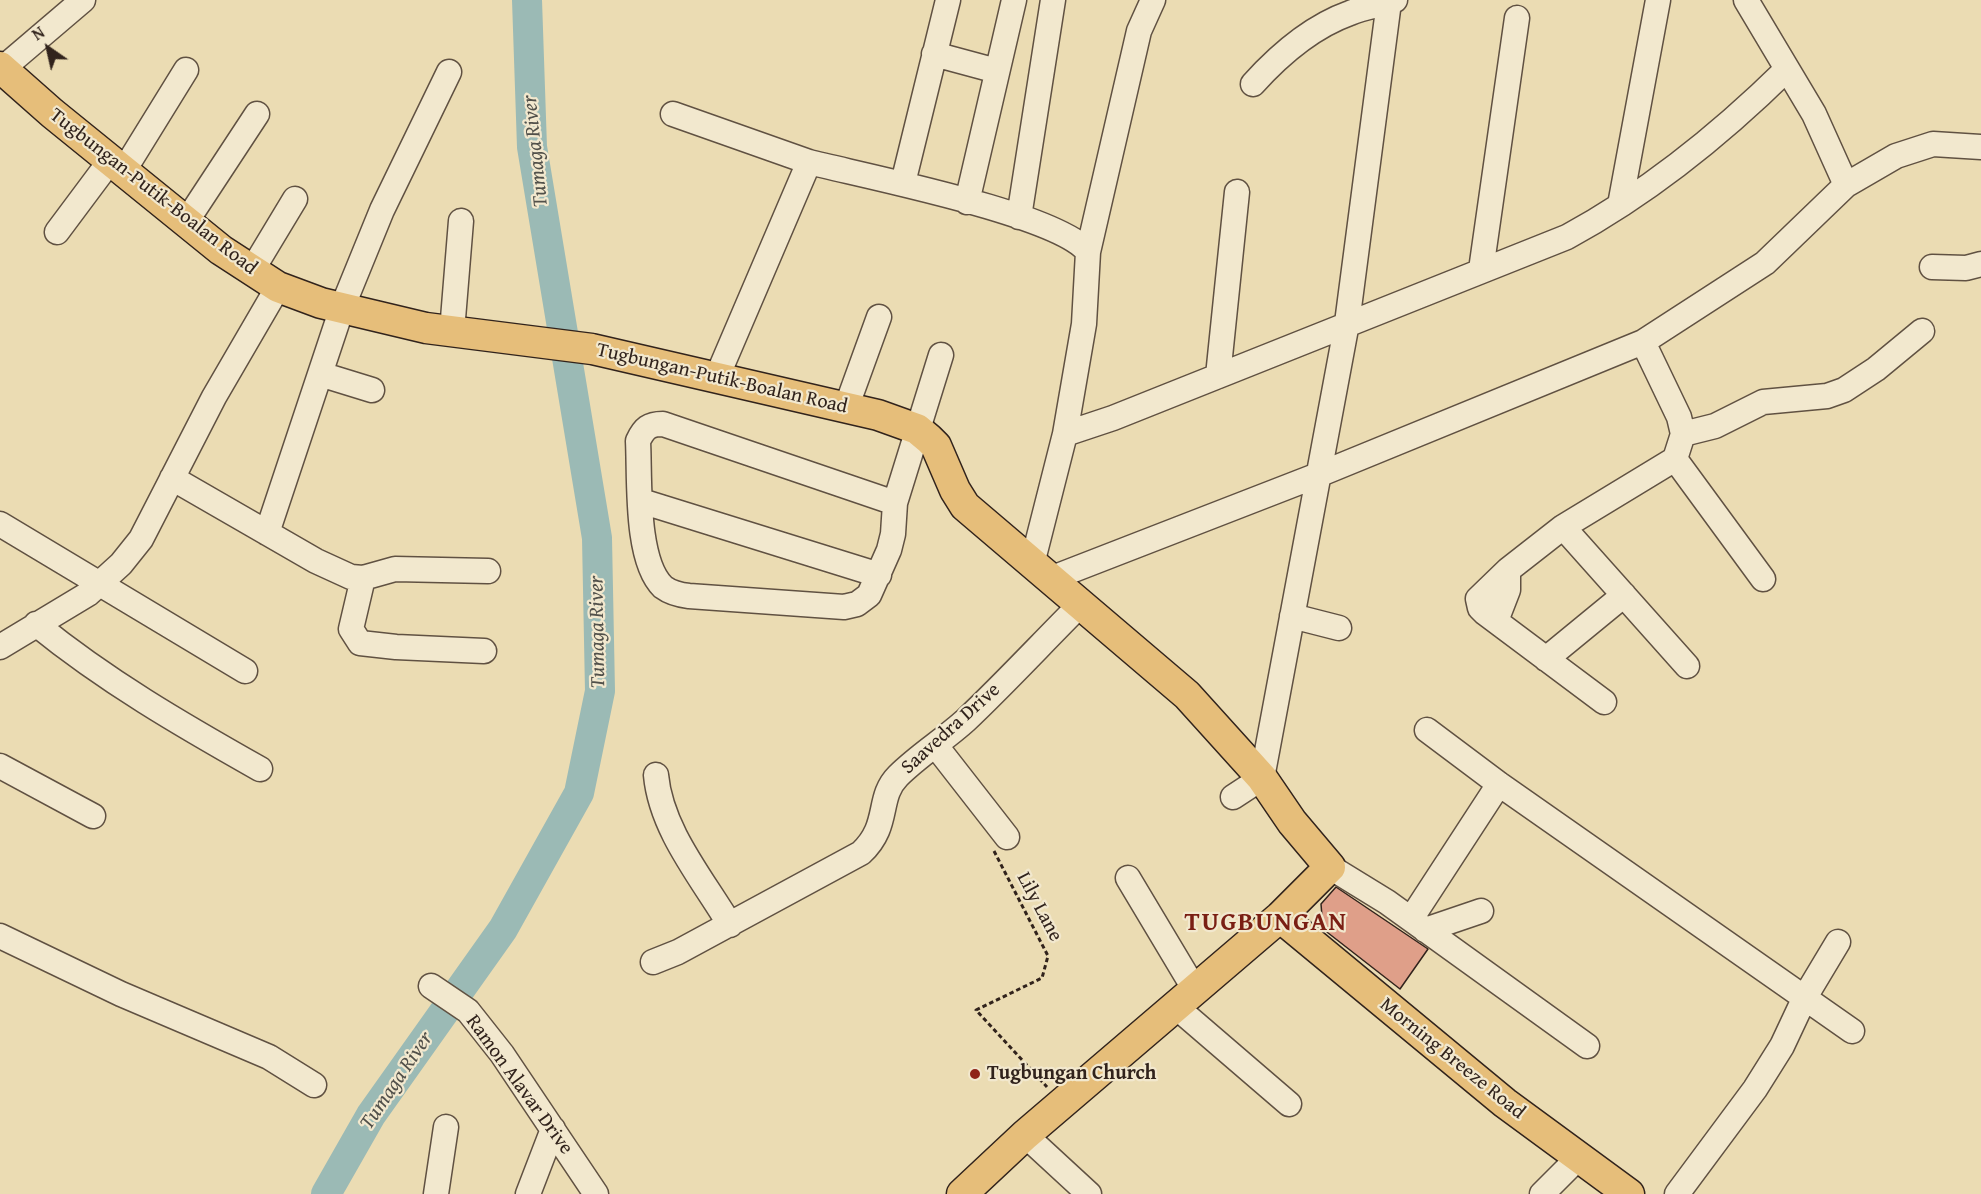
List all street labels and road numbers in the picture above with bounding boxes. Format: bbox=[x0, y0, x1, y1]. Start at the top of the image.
street label: Tugbungan-Putik-Boalan Road bbox=[44, 104, 262, 280]
street label: Tugbungan-Putik-Boalan Road bbox=[594, 338, 850, 420]
street label: Saavedra Drive bbox=[897, 678, 1005, 780]
street label: Lily Lane bbox=[1011, 868, 1067, 946]
street label: Morning Breeze Road bbox=[1375, 993, 1529, 1125]
street label: Ramon Alavar Drive bbox=[460, 1011, 578, 1159]

